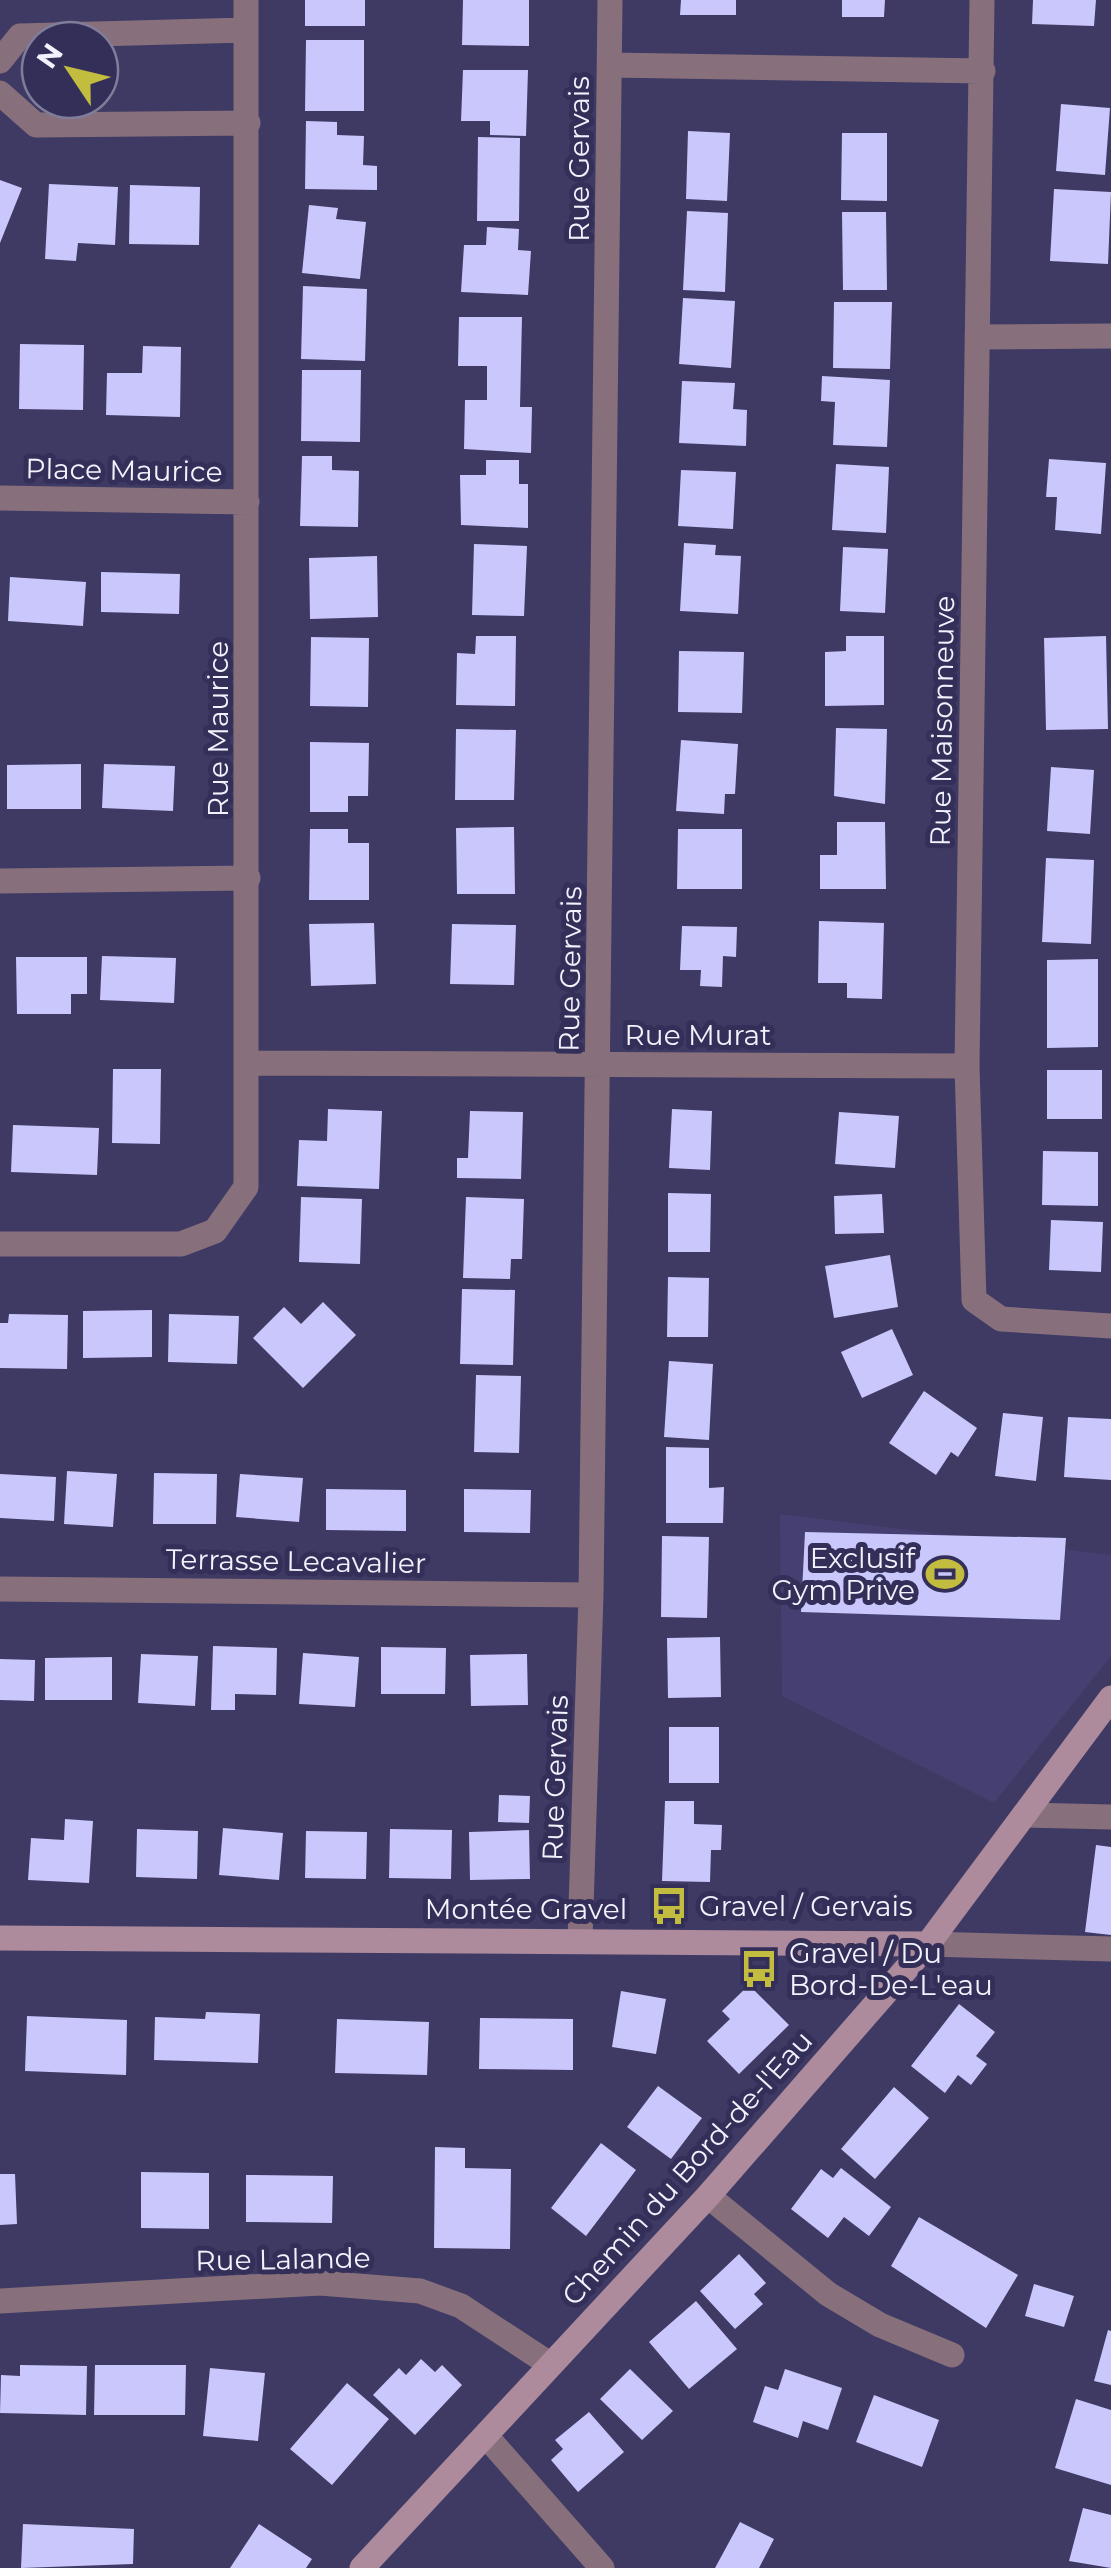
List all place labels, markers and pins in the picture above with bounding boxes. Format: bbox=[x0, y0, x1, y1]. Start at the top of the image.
place label: Exclusif Gym Prive bbox=[771, 1541, 917, 1607]
sports icon: Exclusif Gym Prive bbox=[924, 1553, 966, 1595]
bus stop icon: Gravel / Gervais bbox=[648, 1885, 690, 1927]
place label: Gravel / Gervais bbox=[699, 1889, 913, 1923]
place label: Gravel / Du Bord-De-L'eau bbox=[789, 1936, 993, 2002]
bus stop icon: Gravel / Du Bord-De-L'eau bbox=[738, 1948, 780, 1990]

